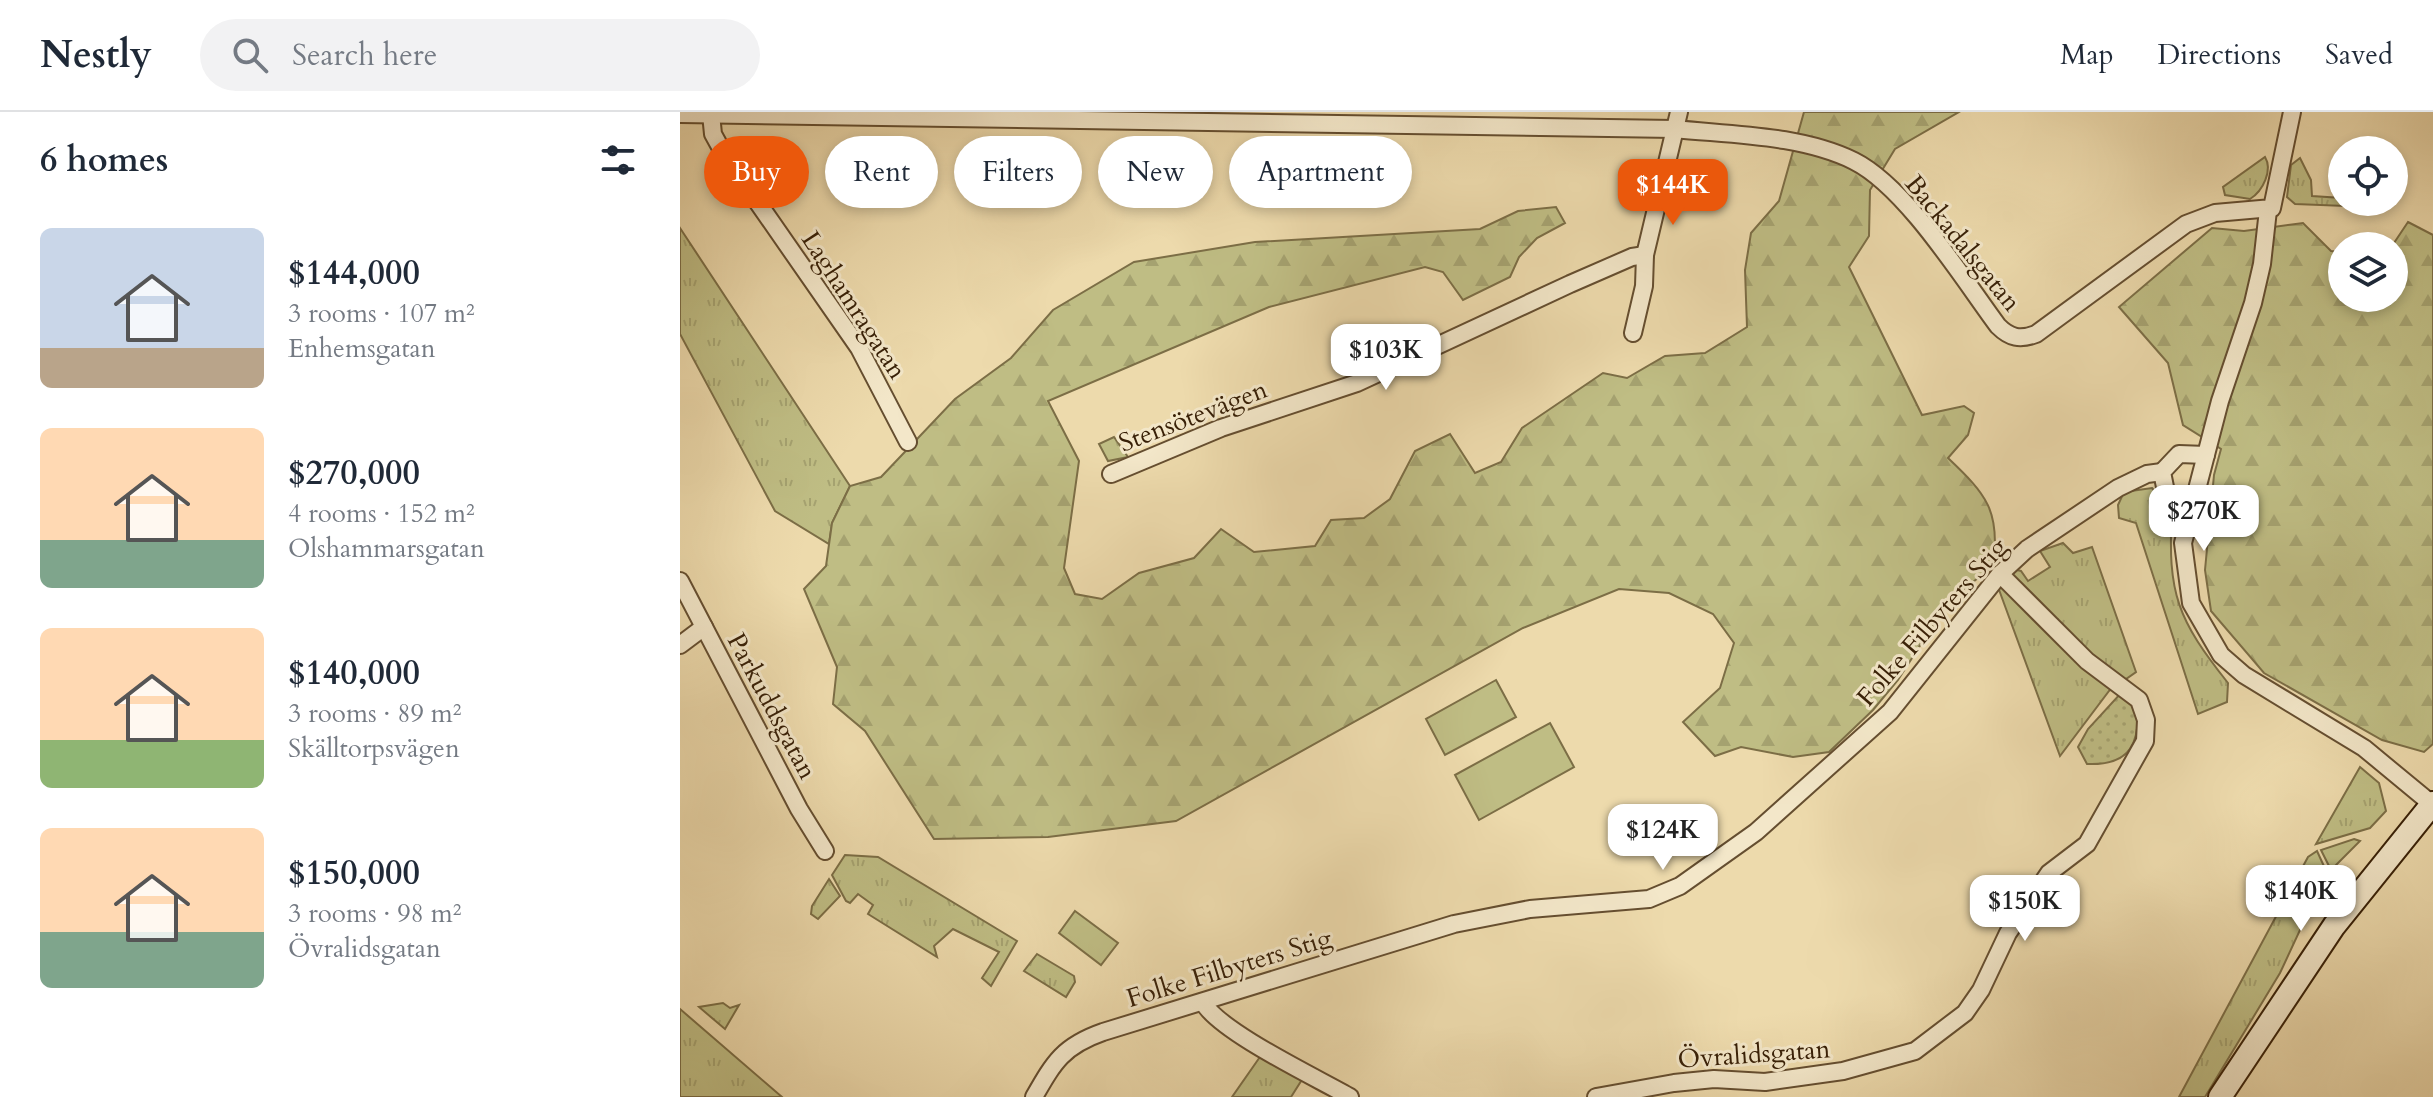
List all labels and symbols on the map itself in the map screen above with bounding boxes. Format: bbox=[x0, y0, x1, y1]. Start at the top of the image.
pin: $144K bbox=[1617, 159, 1729, 227]
street label: Backadalsgatan bbox=[1897, 167, 2029, 319]
street label: Laghamragatan bbox=[793, 224, 915, 386]
pin: $103K bbox=[1330, 324, 1442, 392]
street label: Stensötevägen bbox=[1114, 372, 1272, 460]
pin: $270K bbox=[2148, 485, 2260, 553]
street label: Folke Filbyters Stig bbox=[1849, 530, 2015, 714]
street label: Parkuddsgatan bbox=[719, 627, 825, 785]
pin: $124K bbox=[1607, 804, 1719, 872]
pin: $140K bbox=[2245, 865, 2357, 933]
pin: $150K bbox=[1969, 875, 2081, 943]
street label: Folke Filbyters Stig bbox=[1122, 920, 1336, 1016]
street label: Övralidsgatan bbox=[1677, 1031, 1832, 1077]

